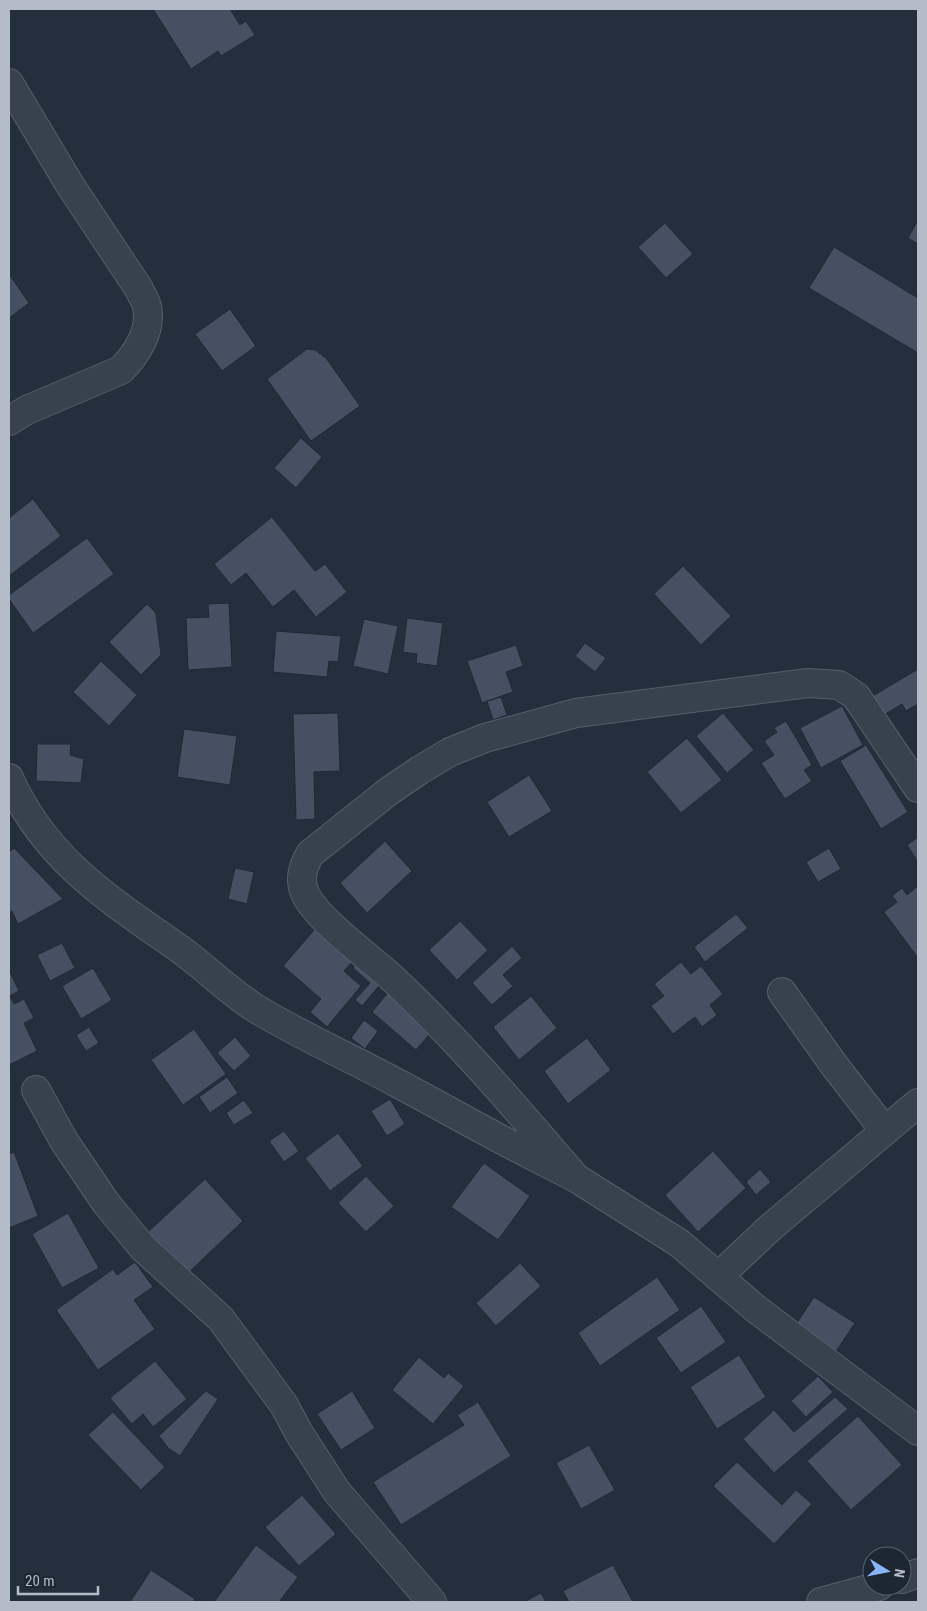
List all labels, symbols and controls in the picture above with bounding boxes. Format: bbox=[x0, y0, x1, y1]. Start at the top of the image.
north arrow bbox=[862, 1546, 912, 1596]
scale bar bbox=[18, 1564, 98, 1596]
text: N bbox=[891, 1568, 908, 1579]
text: 20 m bbox=[25, 1572, 55, 1590]

